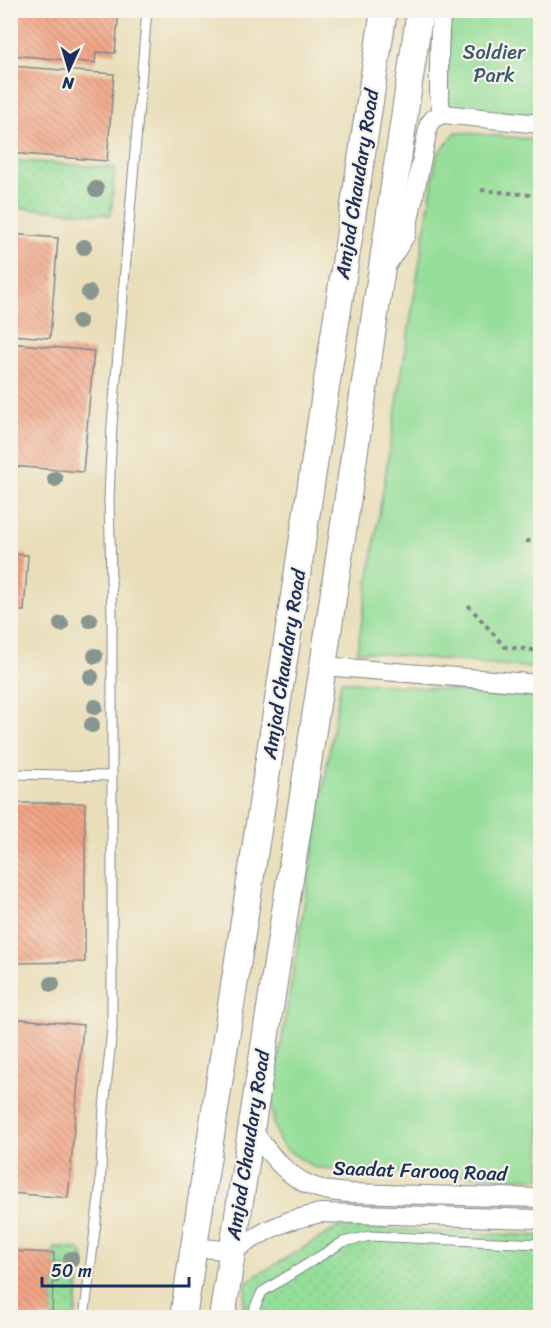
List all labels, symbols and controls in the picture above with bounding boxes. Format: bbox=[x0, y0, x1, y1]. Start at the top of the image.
park label: Soldier Park bbox=[463, 35, 526, 93]
north arrow bbox=[39, 39, 99, 99]
text: N bbox=[61, 69, 76, 98]
street label: Amjad Chaudary Road bbox=[325, 85, 390, 282]
street label: Amjad Chaudary Road bbox=[252, 565, 317, 762]
street label: Amjad Chaudary Road bbox=[216, 1046, 281, 1243]
street label: Saadat Farooq Road bbox=[332, 1150, 509, 1192]
scale bar bbox=[42, 1250, 189, 1288]
text: 50 m bbox=[51, 1255, 92, 1287]

